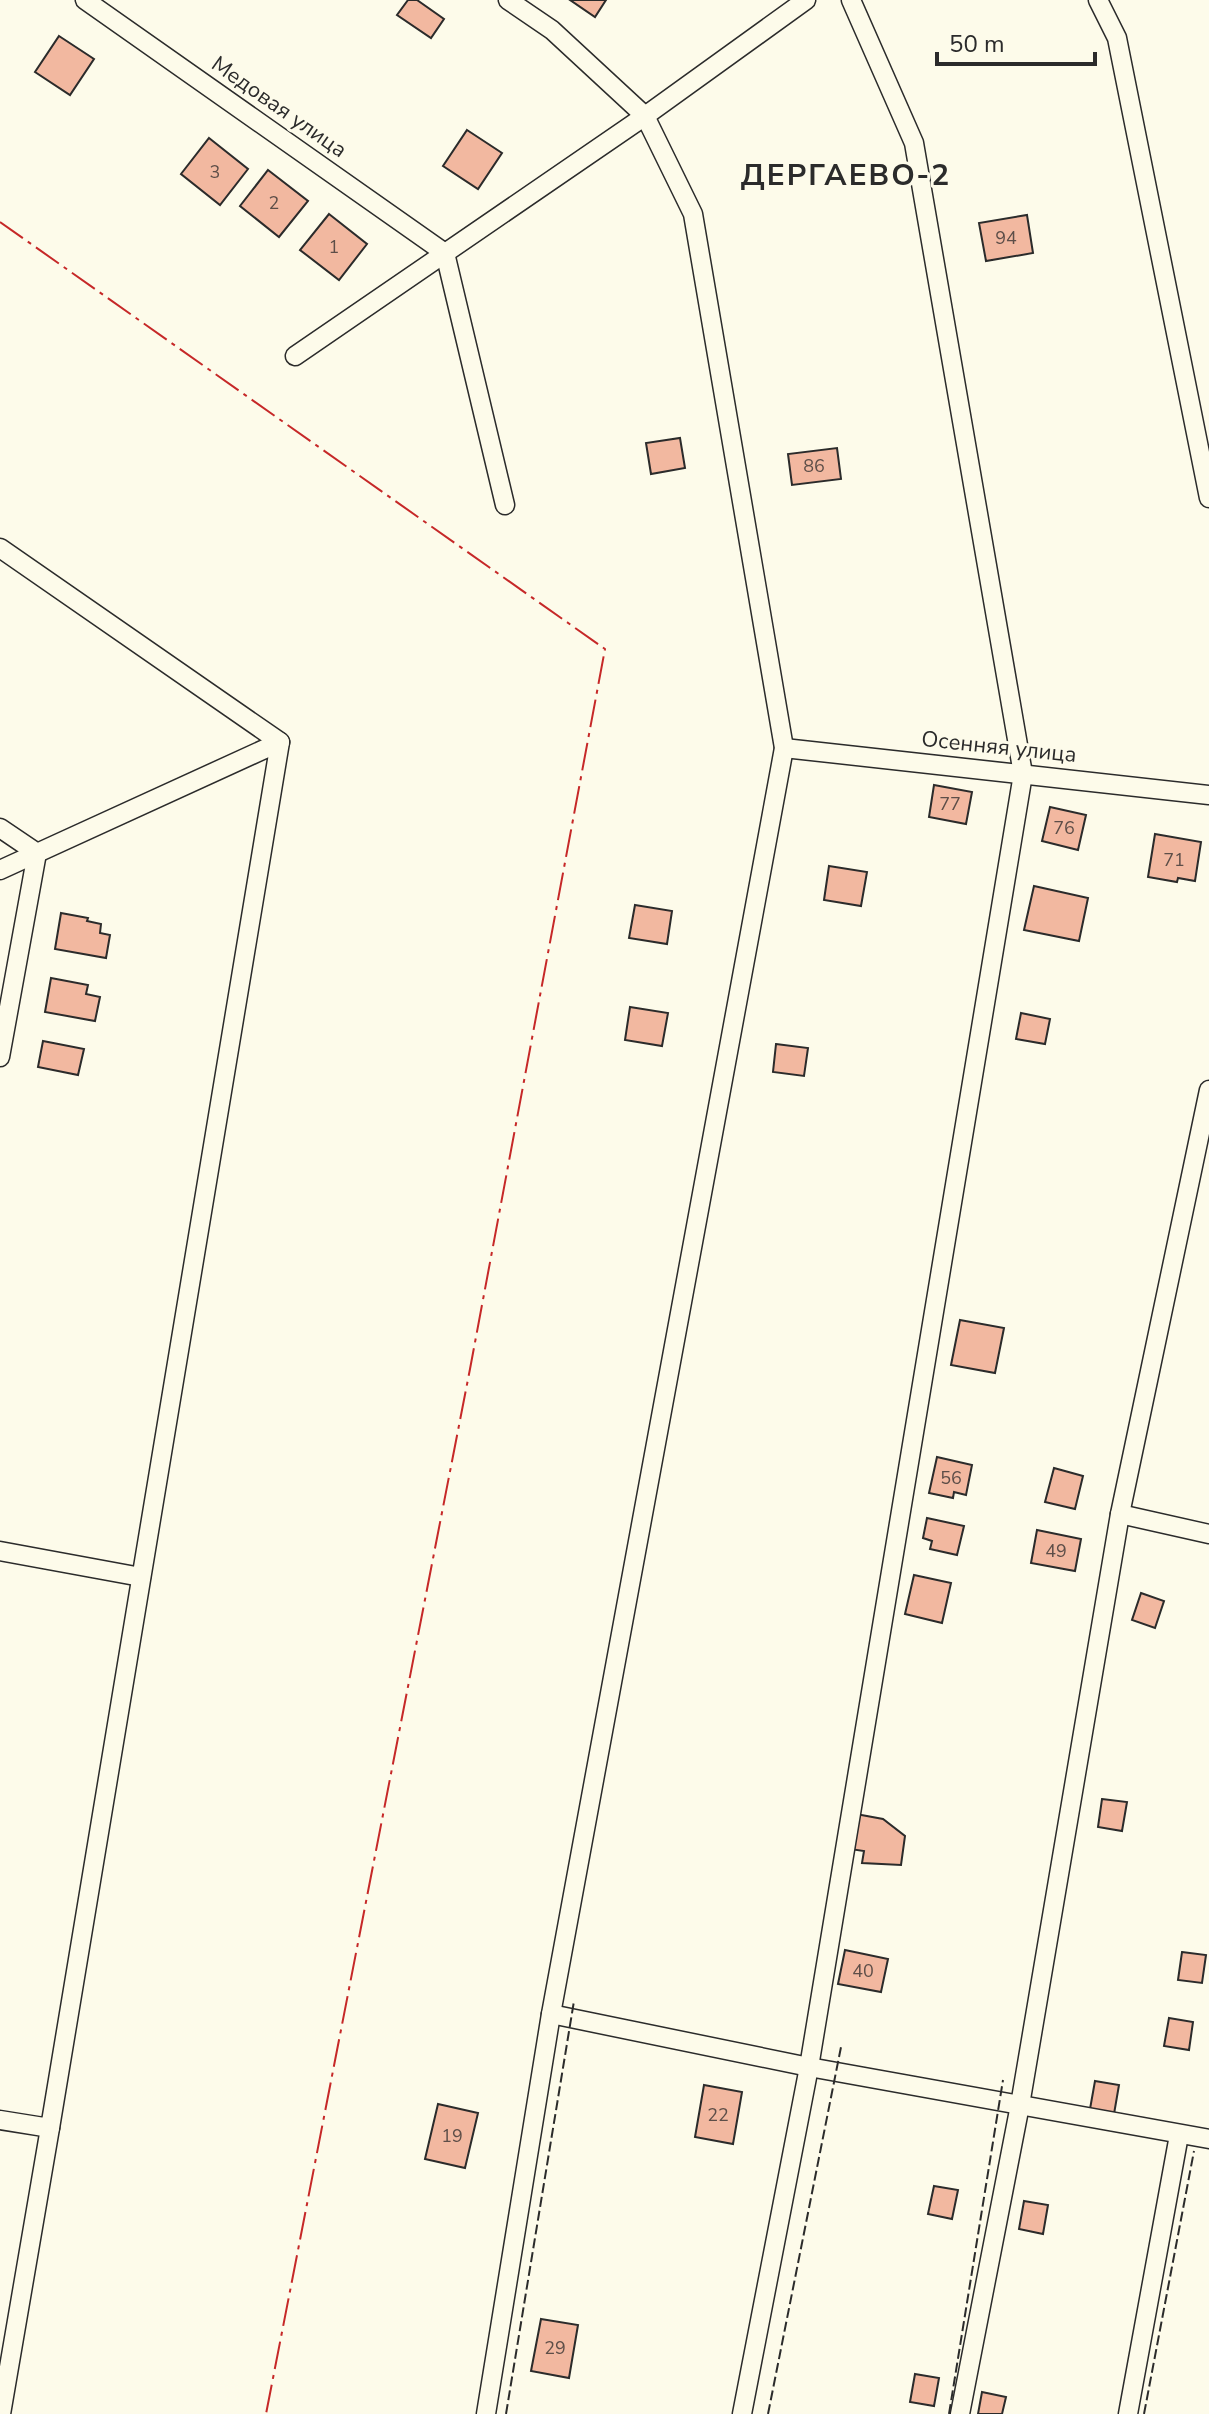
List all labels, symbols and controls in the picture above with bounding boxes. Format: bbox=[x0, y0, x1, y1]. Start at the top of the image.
scale bar bbox=[937, 16, 1095, 66]
text: 50 m bbox=[949, 28, 1005, 60]
street label: Медовая улица bbox=[205, 49, 353, 165]
district label: ДЕРГАЕВО-2 bbox=[741, 155, 951, 196]
house number: 3 bbox=[210, 160, 220, 184]
house number: 2 bbox=[269, 191, 279, 215]
house number: 94 bbox=[995, 226, 1017, 250]
house number: 1 bbox=[329, 235, 339, 259]
house number: 86 bbox=[803, 454, 825, 478]
street label: Осенняя улица bbox=[920, 724, 1078, 770]
house number: 77 bbox=[939, 792, 961, 816]
house number: 76 bbox=[1053, 816, 1075, 840]
house number: 71 bbox=[1163, 848, 1185, 872]
house number: 56 bbox=[940, 1466, 962, 1490]
house number: 49 bbox=[1045, 1539, 1067, 1563]
house number: 40 bbox=[852, 1959, 874, 1983]
house number: 22 bbox=[707, 2103, 729, 2127]
house number: 19 bbox=[441, 2124, 463, 2148]
house number: 29 bbox=[544, 2336, 566, 2360]

